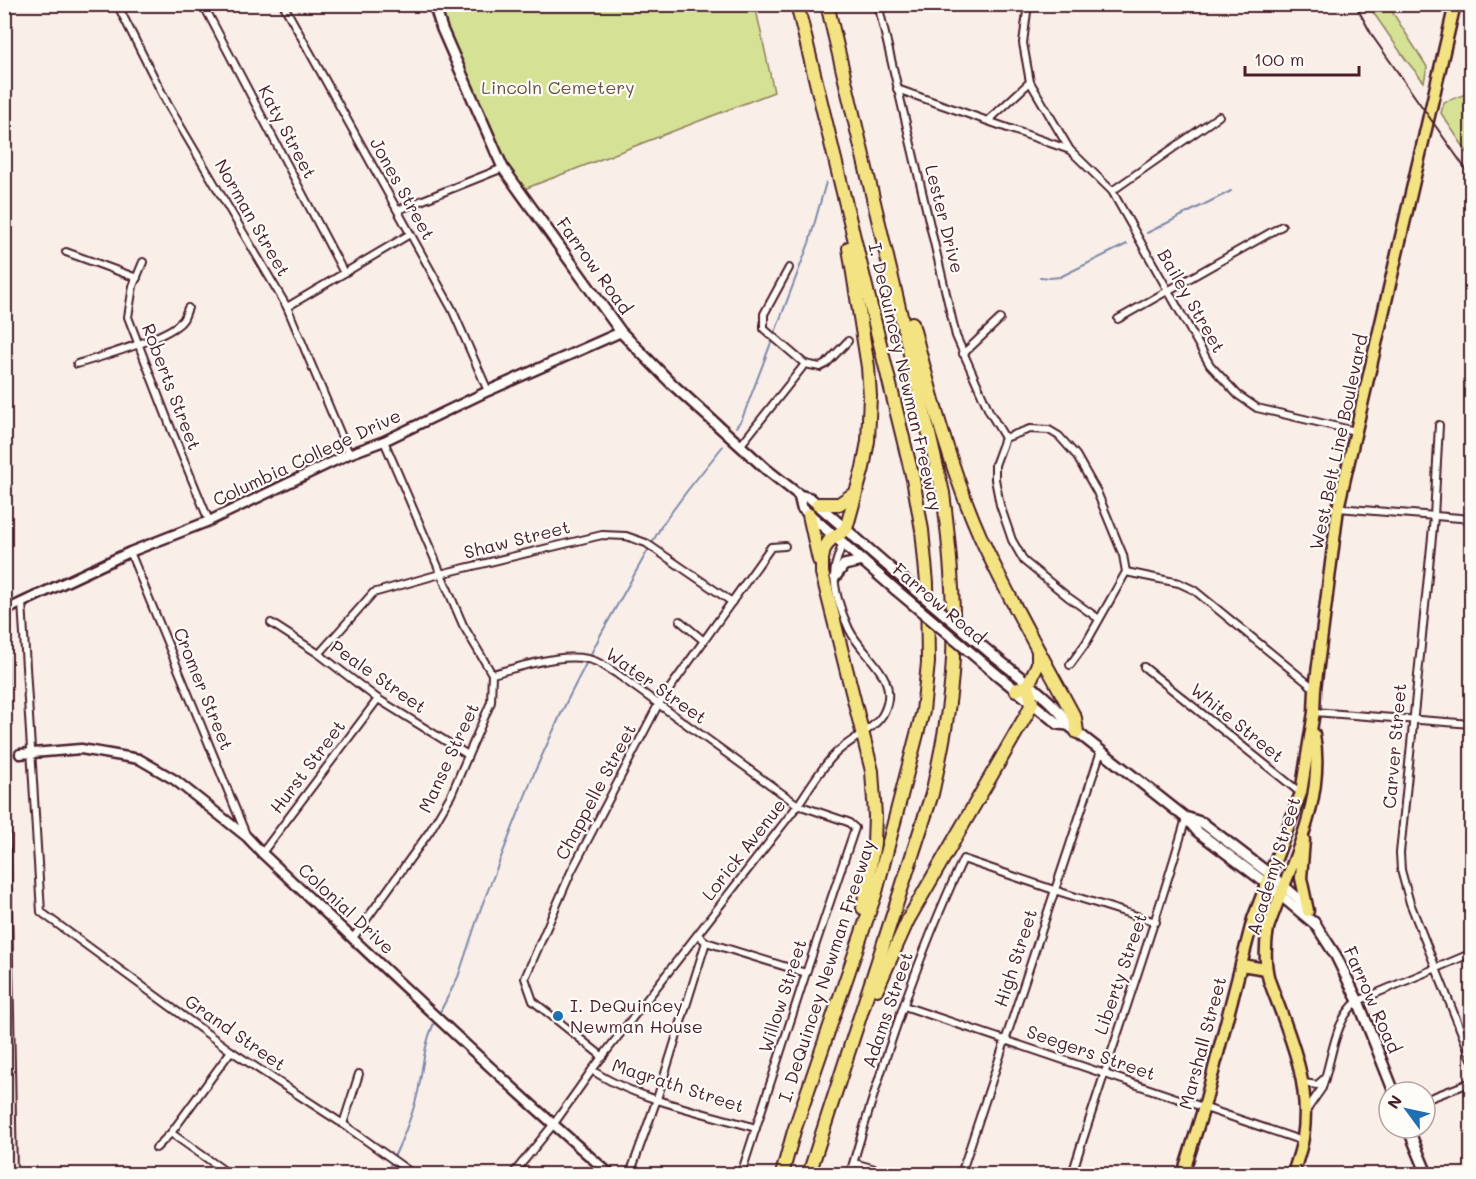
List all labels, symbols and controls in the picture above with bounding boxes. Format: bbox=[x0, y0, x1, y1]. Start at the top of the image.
scale bar bbox=[1245, 39, 1359, 77]
text: 100 m bbox=[1254, 47, 1304, 71]
park label: Lincoln Cemetery bbox=[481, 75, 635, 99]
street label: Katy Street bbox=[253, 81, 323, 182]
street label: Jones Street bbox=[365, 133, 441, 244]
street label: Norman Street bbox=[210, 155, 296, 280]
street label: Lester Drive bbox=[920, 162, 970, 275]
street label: Farrow Road bbox=[551, 212, 638, 319]
street label: I. DeQuincey Newman Freeway bbox=[863, 240, 949, 513]
street label: Bailey Street bbox=[1152, 244, 1231, 357]
street label: Roberts Street bbox=[137, 320, 207, 453]
street label: West Belt Line Boulevard bbox=[1303, 332, 1373, 552]
street label: Columbia College Drive bbox=[209, 403, 404, 511]
street label: Shaw Street bbox=[461, 514, 572, 564]
street label: Farrow Road bbox=[888, 557, 991, 649]
street label: Cromer Street bbox=[168, 624, 239, 753]
street label: Peale Street bbox=[326, 634, 431, 718]
street label: Water Street bbox=[601, 641, 712, 729]
street label: White Street bbox=[1186, 677, 1289, 767]
street label: Carver Street bbox=[1377, 682, 1411, 810]
street label: Manse Street bbox=[412, 699, 484, 816]
street label: Hurst Street bbox=[264, 715, 350, 818]
street label: Chappelle Street bbox=[549, 719, 641, 864]
street label: Lorick Avenue bbox=[696, 794, 790, 905]
street label: Academy Street bbox=[1241, 794, 1306, 938]
street label: I. DeQuincey Newman Freeway bbox=[772, 837, 880, 1105]
street label: Colonial Drive bbox=[293, 857, 400, 959]
street label: High Street bbox=[988, 905, 1042, 1010]
street label: Liberty Street bbox=[1088, 910, 1152, 1038]
street label: Willow Street bbox=[752, 936, 812, 1056]
street label: Farrow Road bbox=[1339, 942, 1407, 1057]
street label: Adams Street bbox=[856, 948, 918, 1071]
street label: Marshall Street bbox=[1173, 974, 1231, 1112]
street label: Grand Street bbox=[180, 989, 291, 1076]
place label: I. DeQuincey Newman House bbox=[570, 993, 703, 1038]
marker: I. DeQuincey Newman House bbox=[551, 1009, 565, 1023]
street label: Seegers Street bbox=[1024, 1019, 1159, 1085]
street label: Magrath Street bbox=[609, 1052, 747, 1118]
north arrow bbox=[1377, 1080, 1437, 1140]
text: N bbox=[1382, 1091, 1406, 1112]

